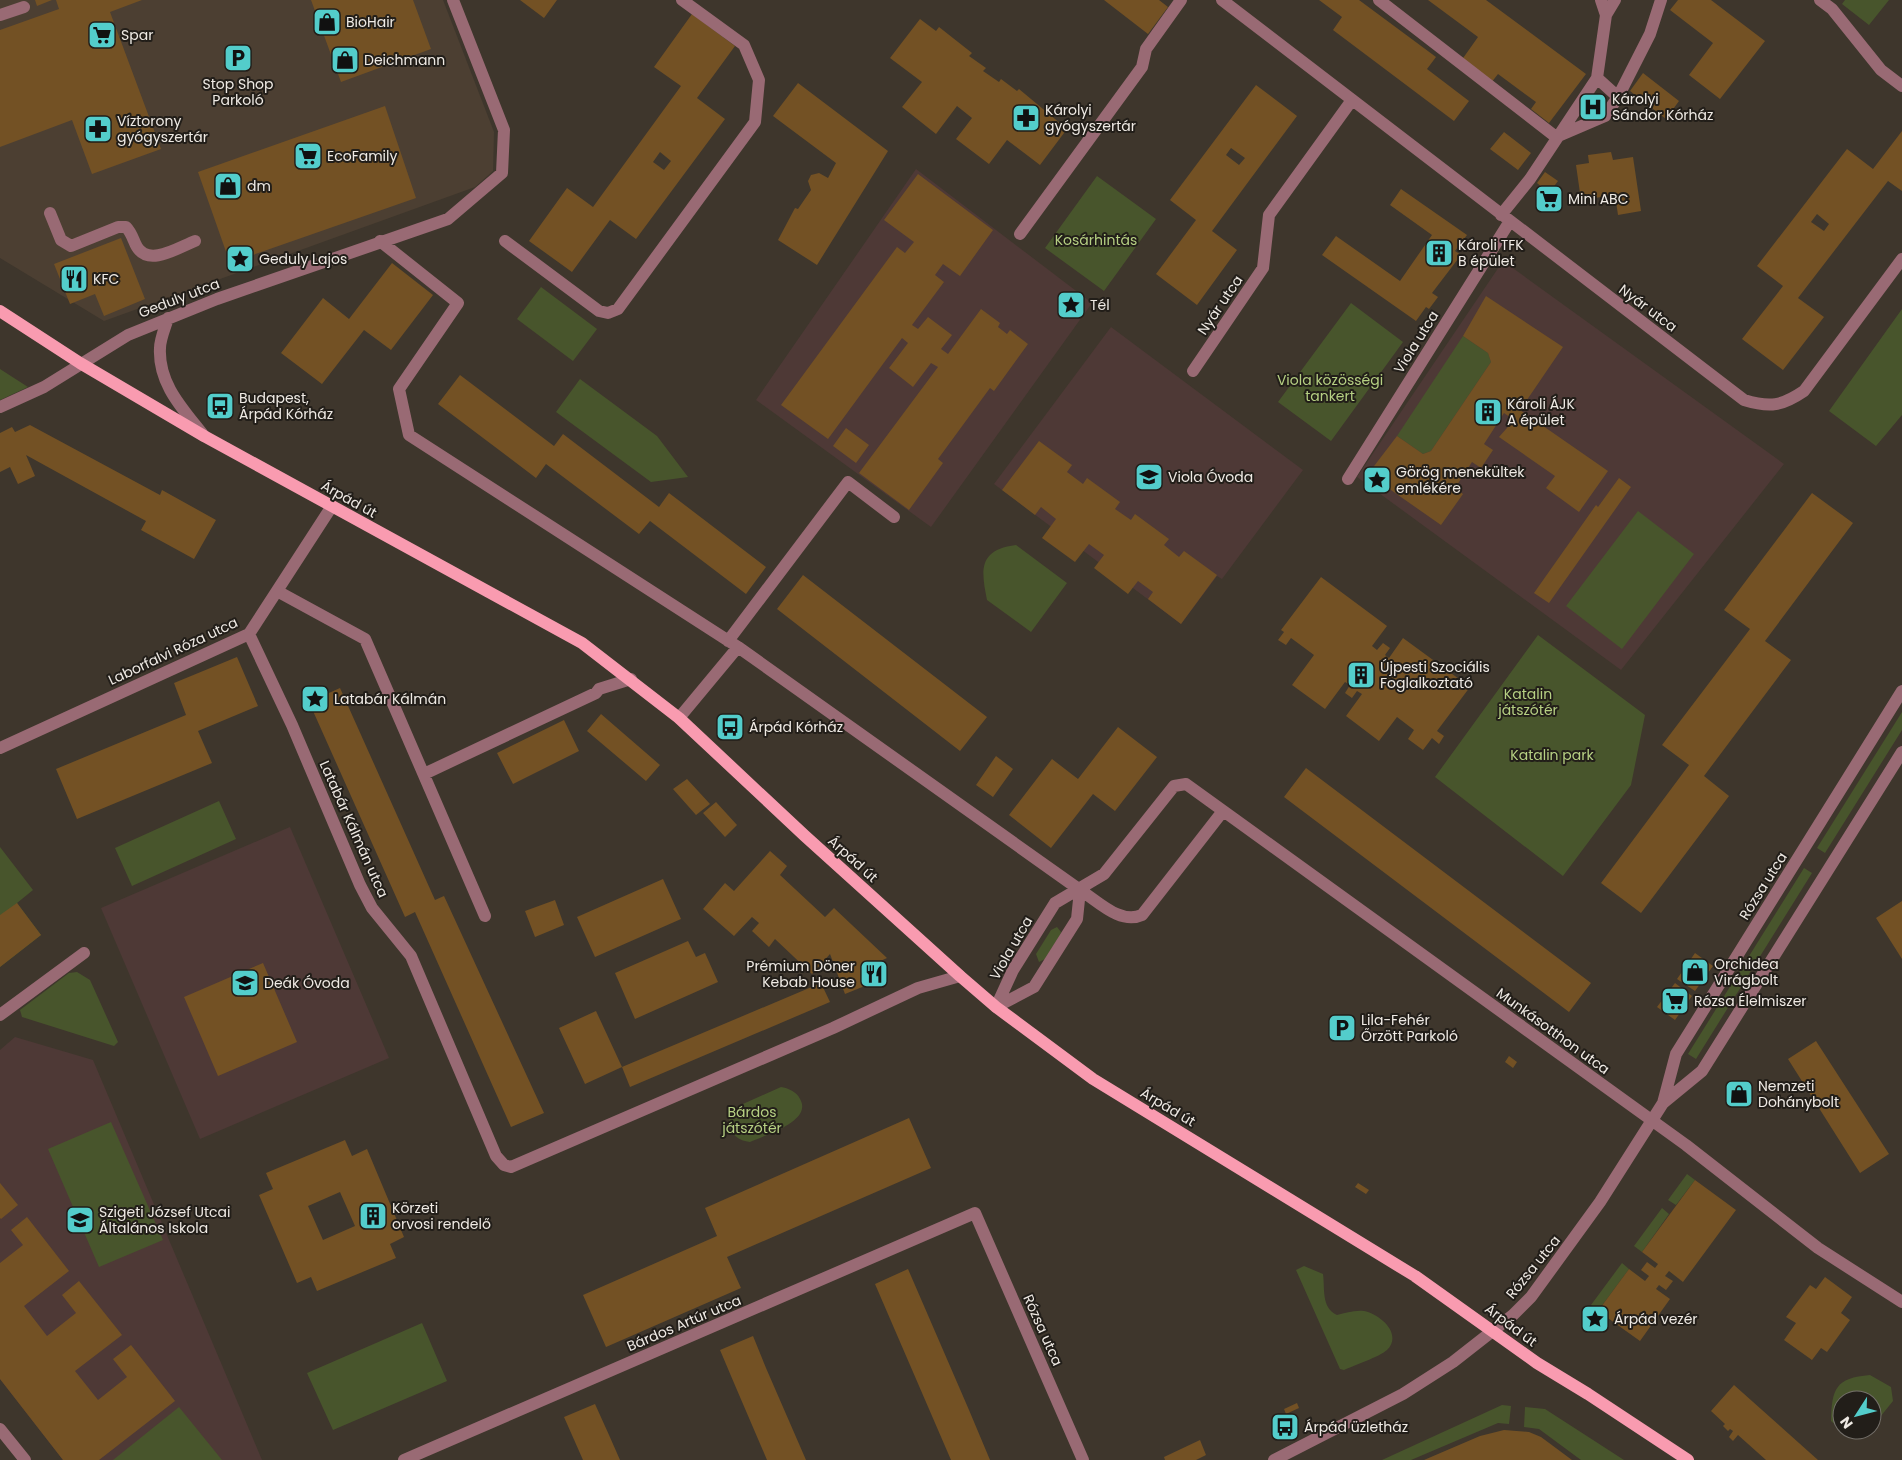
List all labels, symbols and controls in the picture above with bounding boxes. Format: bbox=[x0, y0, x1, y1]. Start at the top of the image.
shop icon: BioHair bbox=[312, 7, 342, 37]
place label: BioHair bbox=[346, 12, 395, 32]
supermarket icon: Spar bbox=[87, 20, 117, 50]
place label: Spar bbox=[121, 25, 153, 45]
parking icon: Stop Shop Parkoló bbox=[223, 43, 253, 73]
shop icon: Deichmann bbox=[330, 45, 360, 75]
place label: Deichmann bbox=[364, 50, 445, 70]
place label: Stop Shop Parkoló bbox=[202, 74, 274, 110]
place label: Károlyi Sándor Kórház bbox=[1612, 89, 1713, 125]
hospital icon: Károlyi Sándor Kórház bbox=[1578, 92, 1608, 122]
place label: Károlyi gyógyszertár bbox=[1045, 100, 1136, 136]
pharmacy icon: Károlyi gyógyszertár bbox=[1011, 103, 1041, 133]
place label: Víztorony gyógyszertár bbox=[117, 111, 208, 147]
pharmacy icon: Víztorony gyógyszertár bbox=[83, 114, 113, 144]
supermarket icon: EcoFamily bbox=[293, 141, 323, 171]
place label: EcoFamily bbox=[327, 146, 397, 166]
shop icon: dm bbox=[213, 171, 243, 201]
place label: dm bbox=[247, 176, 271, 196]
supermarket icon: Mini ABC bbox=[1534, 184, 1564, 214]
place label: Mini ABC bbox=[1568, 189, 1628, 209]
park label: Kosárhintás bbox=[1055, 230, 1137, 250]
place label: Károli TFK B épület bbox=[1458, 235, 1524, 271]
building icon: Károli TFK B épület bbox=[1424, 238, 1454, 268]
place icon: Geduly Lajos bbox=[225, 244, 255, 274]
place label: Geduly Lajos bbox=[259, 249, 347, 269]
restaurant icon: KFC bbox=[59, 264, 89, 294]
place label: KFC bbox=[93, 269, 119, 289]
street label: Nyár utca bbox=[1193, 271, 1247, 339]
street label: Geduly utca bbox=[136, 273, 222, 323]
street label: Nyár utca bbox=[1615, 280, 1681, 336]
place icon: Tél bbox=[1056, 290, 1086, 320]
place label: Tél bbox=[1090, 295, 1110, 315]
street label: Viola utca bbox=[1389, 307, 1443, 377]
park label: Viola közösségi tankert bbox=[1277, 370, 1383, 406]
place label: Budapest, Árpád Kórház bbox=[239, 388, 333, 424]
bus stop icon: Budapest, Árpád Kórház bbox=[205, 391, 235, 421]
place label: Károli ÁJK A épület bbox=[1507, 394, 1576, 430]
building icon: Károli ÁJK A épület bbox=[1473, 397, 1503, 427]
school or university icon: Viola Óvoda bbox=[1134, 462, 1164, 492]
place label: Görög menekültek emlékére bbox=[1396, 462, 1525, 498]
place icon: Görög menekültek emlékére bbox=[1362, 465, 1392, 495]
place label: Viola Óvoda bbox=[1168, 467, 1253, 487]
street label: Árpád út bbox=[318, 476, 380, 522]
street label: Laborfalvi Róza utca bbox=[105, 612, 241, 690]
place label: Újpesti Szociális Foglalkoztató bbox=[1380, 657, 1490, 693]
building icon: Újpesti Szociális Foglalkoztató bbox=[1346, 660, 1376, 690]
place icon: Latabár Kálmán bbox=[300, 684, 330, 714]
park label: Katalin játszótér bbox=[1497, 684, 1558, 720]
place label: Latabár Kálmán bbox=[334, 689, 446, 709]
bus stop icon: Árpád Kórház bbox=[715, 712, 745, 742]
place label: Árpád Kórház bbox=[749, 717, 843, 737]
park label: Katalin park bbox=[1510, 745, 1594, 765]
street label: Latabár Kálmán utca bbox=[315, 757, 393, 901]
street label: Árpád út bbox=[824, 831, 882, 887]
street label: Rózsa utca bbox=[1734, 848, 1792, 924]
street label: Viola utca bbox=[985, 912, 1037, 984]
place label: Orchidea Virágbolt bbox=[1714, 954, 1779, 990]
place label: Prémium Döner Kebab House bbox=[746, 956, 855, 992]
shop icon: Orchidea Virágbolt bbox=[1680, 957, 1710, 987]
restaurant icon: Prémium Döner Kebab House bbox=[859, 959, 889, 989]
school or university icon: Deák Óvoda bbox=[230, 968, 260, 998]
place label: Deák Óvoda bbox=[264, 973, 350, 993]
street label: Munkásotthon utca bbox=[1492, 983, 1614, 1079]
supermarket icon: Rózsa Élelmiszer bbox=[1660, 986, 1690, 1016]
place label: Rózsa Élelmiszer bbox=[1694, 991, 1807, 1011]
place label: Lila-Fehér Őrzött Parkoló bbox=[1361, 1010, 1458, 1046]
parking icon: Lila-Fehér Őrzött Parkoló bbox=[1327, 1013, 1357, 1043]
place label: Nemzeti Dohánybolt bbox=[1758, 1076, 1839, 1112]
shop icon: Nemzeti Dohánybolt bbox=[1724, 1079, 1754, 1109]
street label: Árpád út bbox=[1137, 1083, 1199, 1131]
park label: Bárdos játszótér bbox=[721, 1102, 782, 1138]
place label: Körzeti orvosi rendelő bbox=[392, 1198, 491, 1234]
building icon: Körzeti orvosi rendelő bbox=[358, 1201, 388, 1231]
place label: Szigeti József Utcai Általános Iskola bbox=[99, 1202, 231, 1238]
school or university icon: Szigeti József Utcai Általános Iskola bbox=[65, 1205, 95, 1235]
street label: Rózsa utca bbox=[1501, 1231, 1565, 1303]
street label: Bárdos Artúr utca bbox=[624, 1290, 744, 1356]
street label: Rózsa utca bbox=[1018, 1291, 1068, 1369]
street label: Árpád út bbox=[1481, 1299, 1541, 1351]
place icon: Árpád vezér bbox=[1580, 1304, 1610, 1334]
place label: Árpád vezér bbox=[1614, 1309, 1698, 1329]
north arrow bbox=[1832, 1390, 1882, 1440]
bus stop icon: Árpád üzletház bbox=[1270, 1412, 1300, 1442]
text: N bbox=[1835, 1413, 1858, 1433]
place label: Árpád üzletház bbox=[1304, 1417, 1408, 1437]

